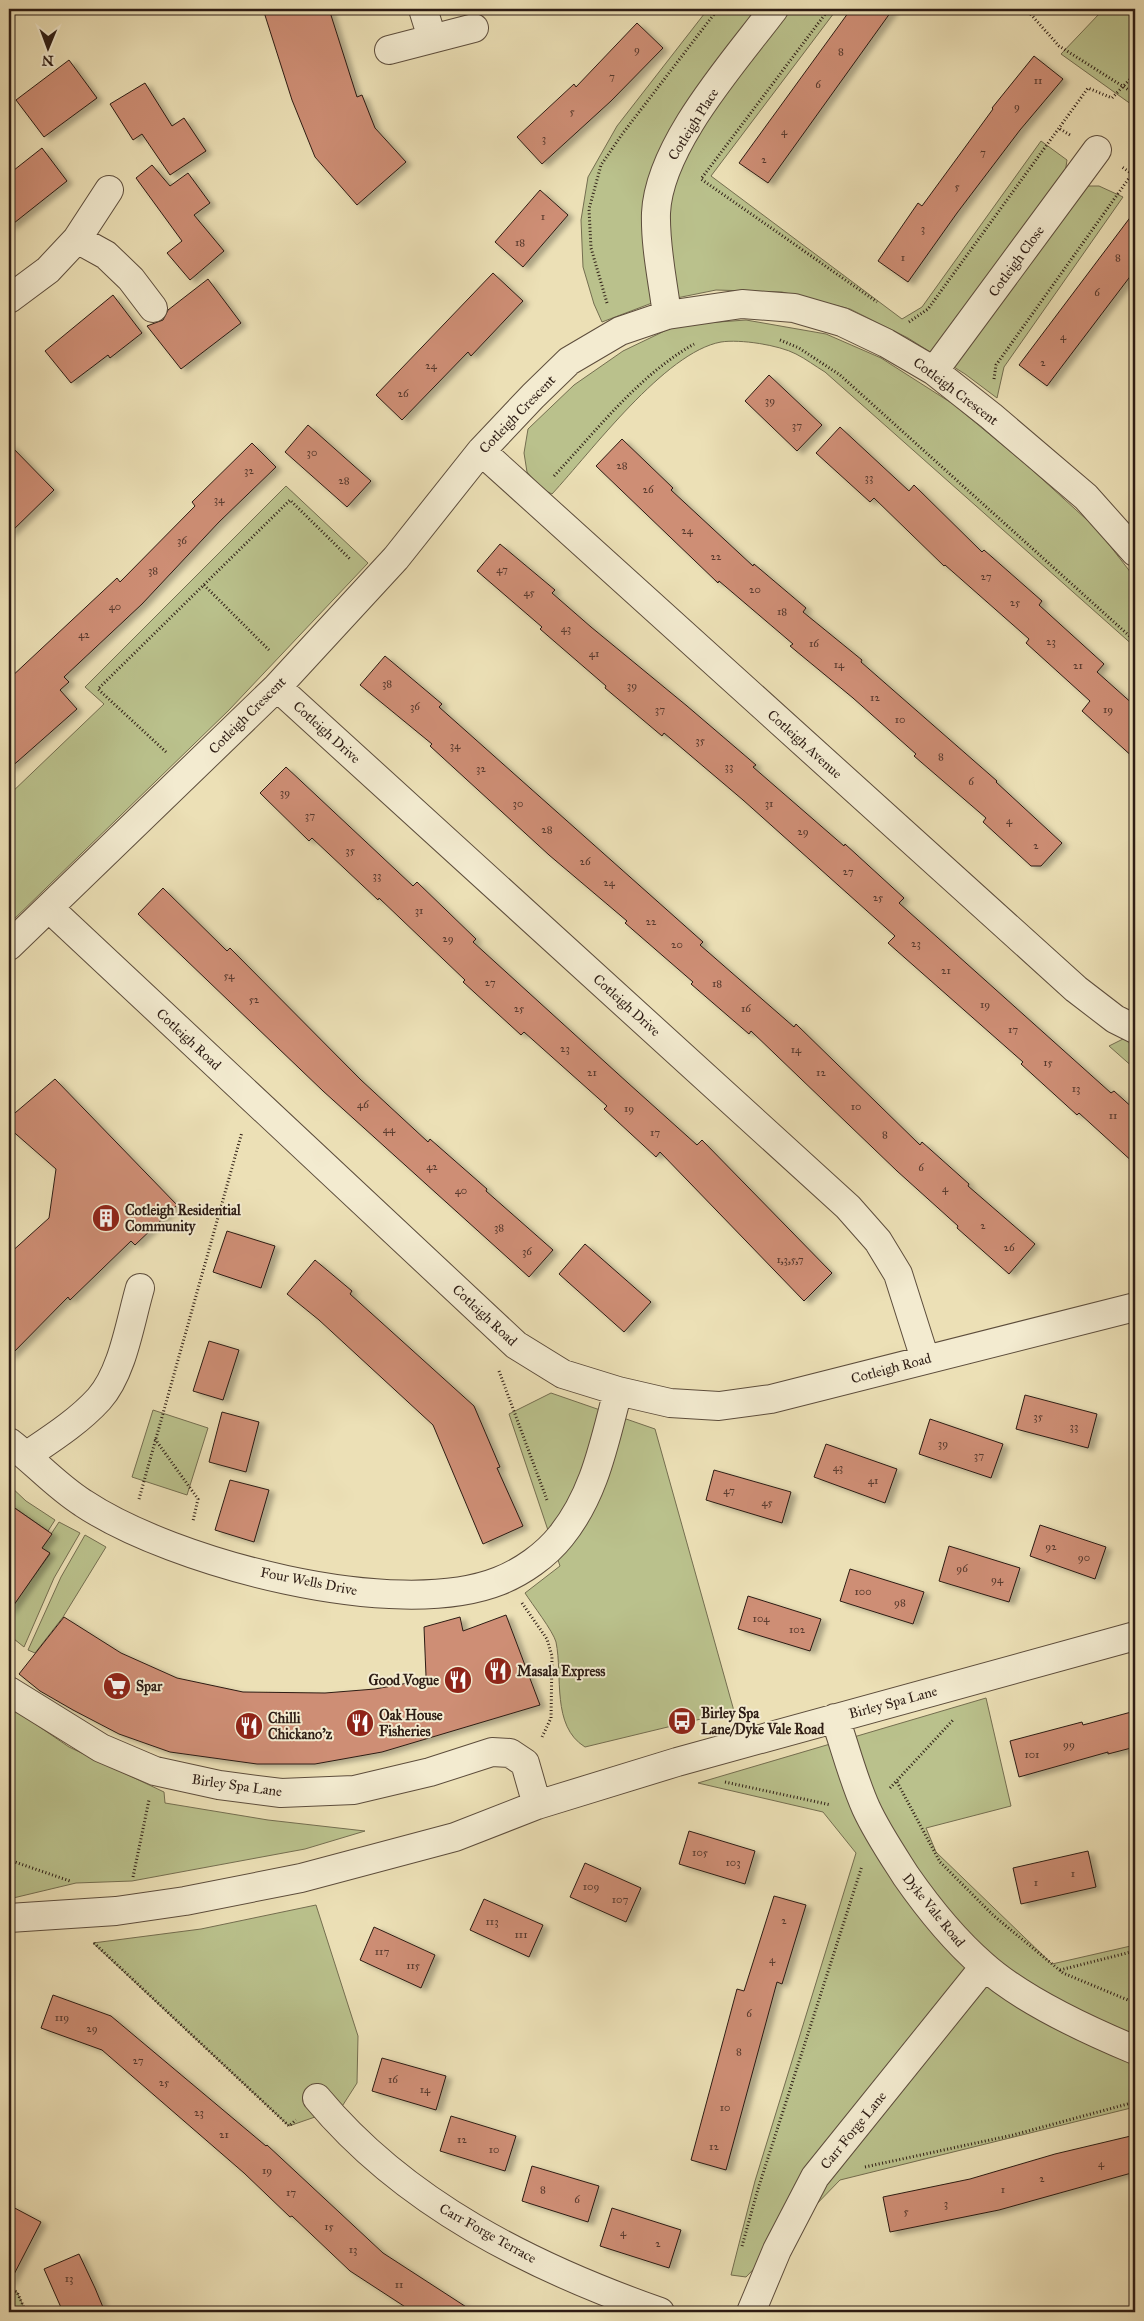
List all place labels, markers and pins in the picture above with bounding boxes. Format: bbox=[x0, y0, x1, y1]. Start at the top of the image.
place label: Cotleigh Residential Community bbox=[125, 1202, 242, 1236]
building icon: Cotleigh Residential Community bbox=[91, 1203, 121, 1233]
restaurant icon: Masala Express bbox=[483, 1656, 513, 1686]
place label: Masala Express bbox=[517, 1663, 605, 1681]
restaurant icon: Good Vogue bbox=[443, 1665, 473, 1695]
supermarket icon: Spar bbox=[102, 1671, 132, 1701]
place label: Good Vogue bbox=[368, 1672, 439, 1690]
place label: Spar bbox=[136, 1678, 163, 1696]
place label: Birley Spa Lane/Dyke Vale Road bbox=[701, 1705, 825, 1739]
bus stop icon: Birley Spa Lane/Dyke Vale Road bbox=[667, 1706, 697, 1736]
place label: Oak House Fisheries bbox=[379, 1707, 443, 1740]
restaurant icon: Oak House Fisheries bbox=[345, 1708, 375, 1738]
place label: Chilli Chickano'z bbox=[268, 1710, 333, 1743]
restaurant icon: Chilli Chickano'z bbox=[234, 1711, 264, 1741]

